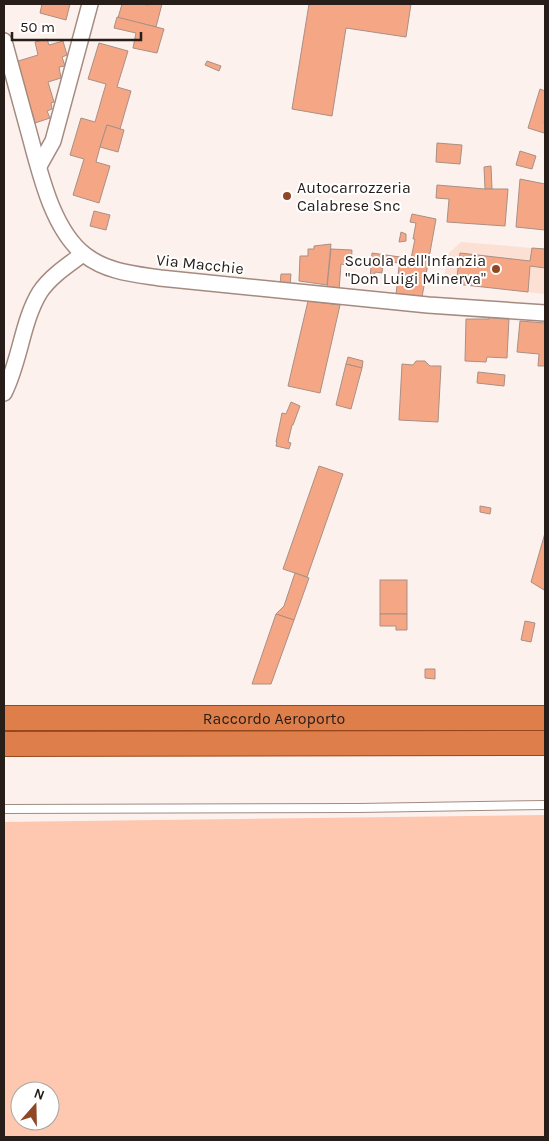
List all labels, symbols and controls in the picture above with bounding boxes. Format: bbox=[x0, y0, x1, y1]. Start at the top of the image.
scale bar bbox=[12, 10, 141, 42]
text: 50 m bbox=[20, 18, 55, 36]
place label: Autocarrozzeria Calabrese Snc bbox=[297, 178, 411, 215]
marker: Autocarrozzeria Calabrese Snc bbox=[281, 190, 293, 202]
street label: Via Macchie bbox=[155, 250, 245, 278]
place label: Scuola dell'Infanzia "Don Luigi Minerva" bbox=[344, 251, 486, 288]
marker: Scuola dell'Infanzia "Don Luigi Minerva" bbox=[490, 263, 502, 275]
street label: Raccordo Aeroporto bbox=[203, 709, 345, 728]
north arrow bbox=[10, 1081, 60, 1131]
text: N bbox=[32, 1085, 47, 1104]

